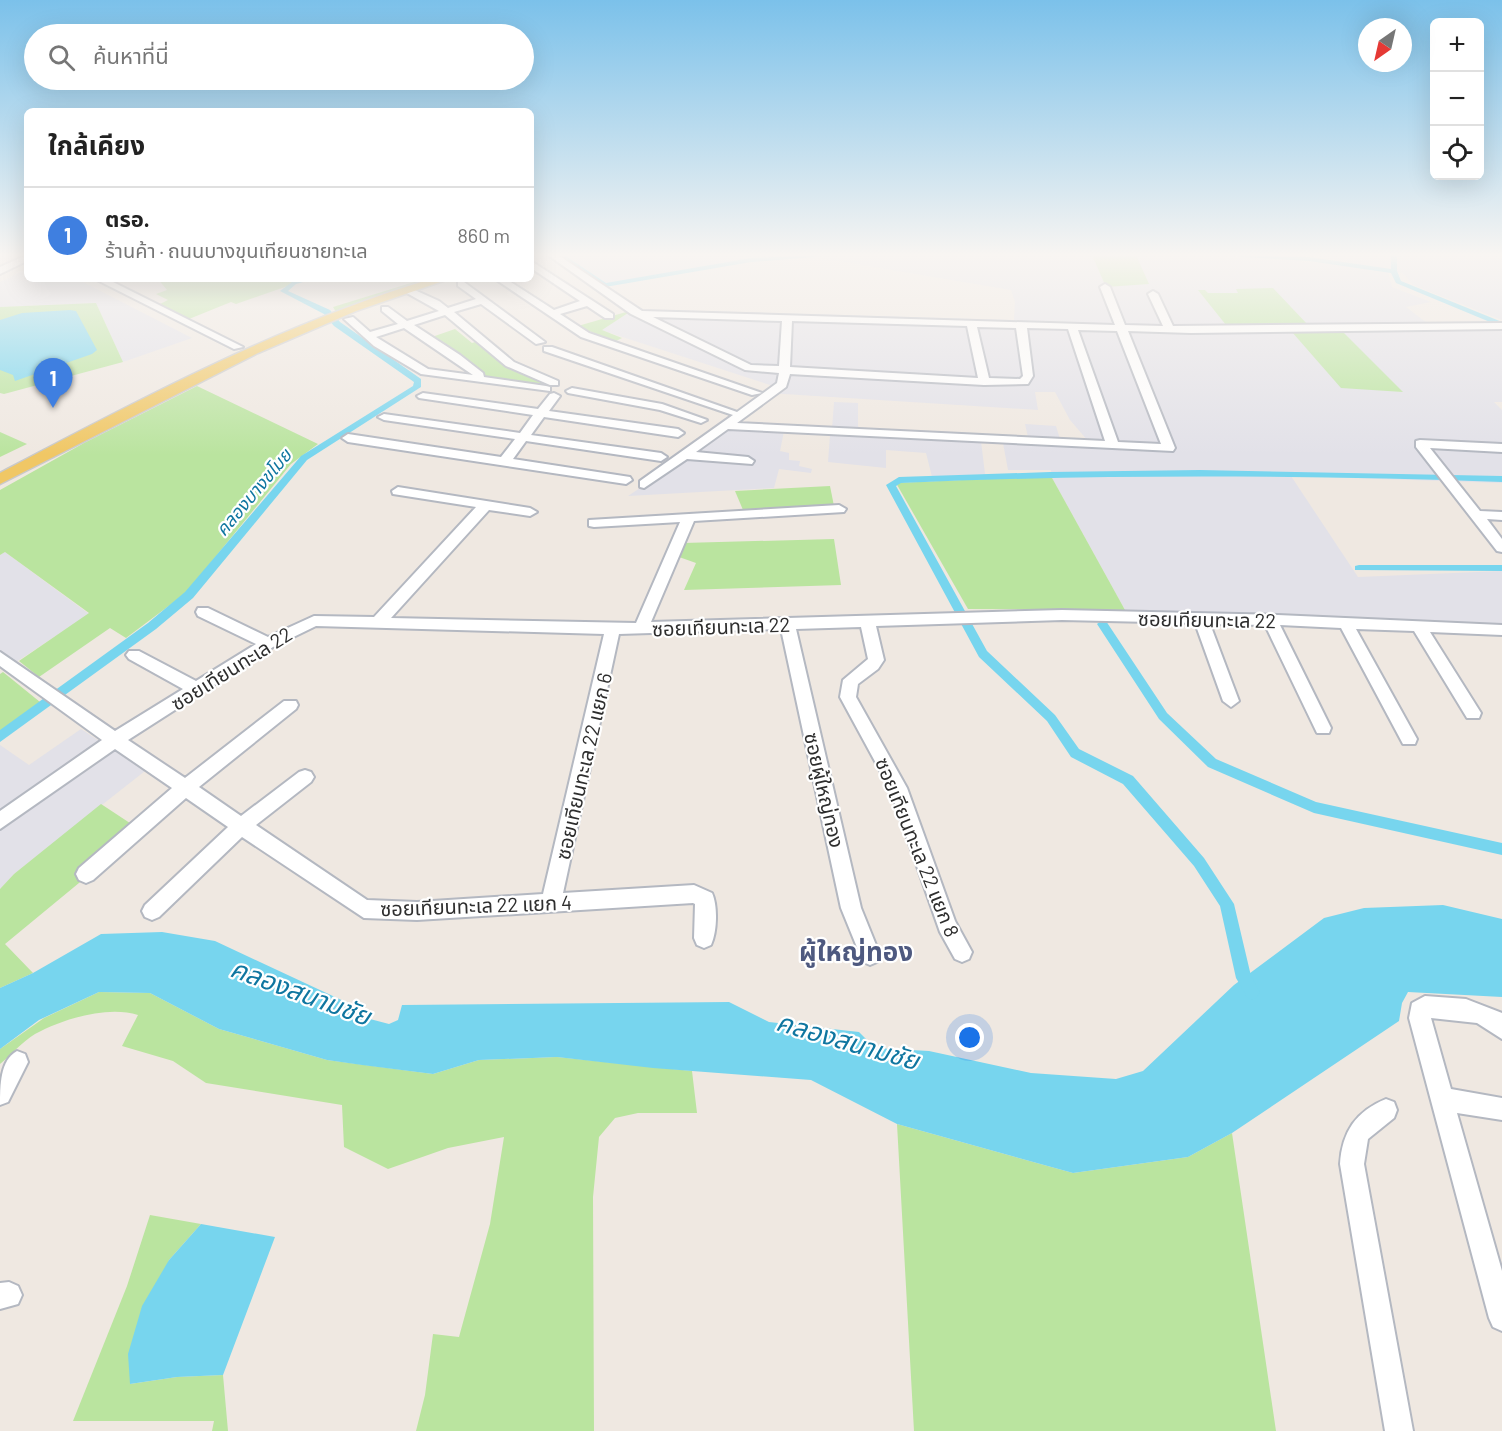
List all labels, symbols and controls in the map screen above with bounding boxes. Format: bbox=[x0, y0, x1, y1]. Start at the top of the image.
north arrow bbox=[1358, 18, 1412, 72]
map controls bbox=[1430, 18, 1484, 180]
button: + bbox=[1430, 18, 1484, 72]
search box bbox=[24, 24, 534, 90]
icon: search bbox=[45, 41, 78, 74]
text: ค้นหาที่นี่ bbox=[93, 42, 169, 68]
button: − bbox=[1430, 72, 1484, 126]
button: locate bbox=[1430, 126, 1484, 180]
text: ใกล้เคียง bbox=[48, 129, 145, 160]
text: ตรอ. bbox=[105, 205, 150, 231]
text: 1 bbox=[64, 223, 71, 247]
text: 860 m bbox=[457, 223, 510, 247]
text: ร้านค้า · ถนนบางขุนเทียนชายทะเล bbox=[105, 238, 368, 262]
pin: 1 bbox=[34, 358, 72, 408]
water label: คลองบางขโมย bbox=[210, 443, 296, 540]
street label: ซอยเทียนทะเล 22 bbox=[1138, 606, 1276, 632]
street label: ซอยเทียนทะเล 22 bbox=[652, 612, 790, 640]
street label: ซอยเทียนทะเล 22 bbox=[166, 621, 296, 715]
street label: ซอยเทียนทะเล 22 แยก 6 bbox=[550, 670, 616, 862]
street label: ซอยผู้ใหญ่ทอง bbox=[798, 730, 850, 850]
street label: ซอยเทียนทะเล 22 แยก 8 bbox=[871, 754, 965, 940]
street label: ซอยเทียนทะเล 22 แยก 4 bbox=[380, 890, 572, 920]
district label: ผู้ใหญ่ทอง bbox=[799, 935, 913, 968]
water label: คลองสนามชัย bbox=[227, 951, 377, 1031]
water label: คลองสนามชัย bbox=[773, 1005, 924, 1076]
your location bbox=[955, 1023, 984, 1052]

